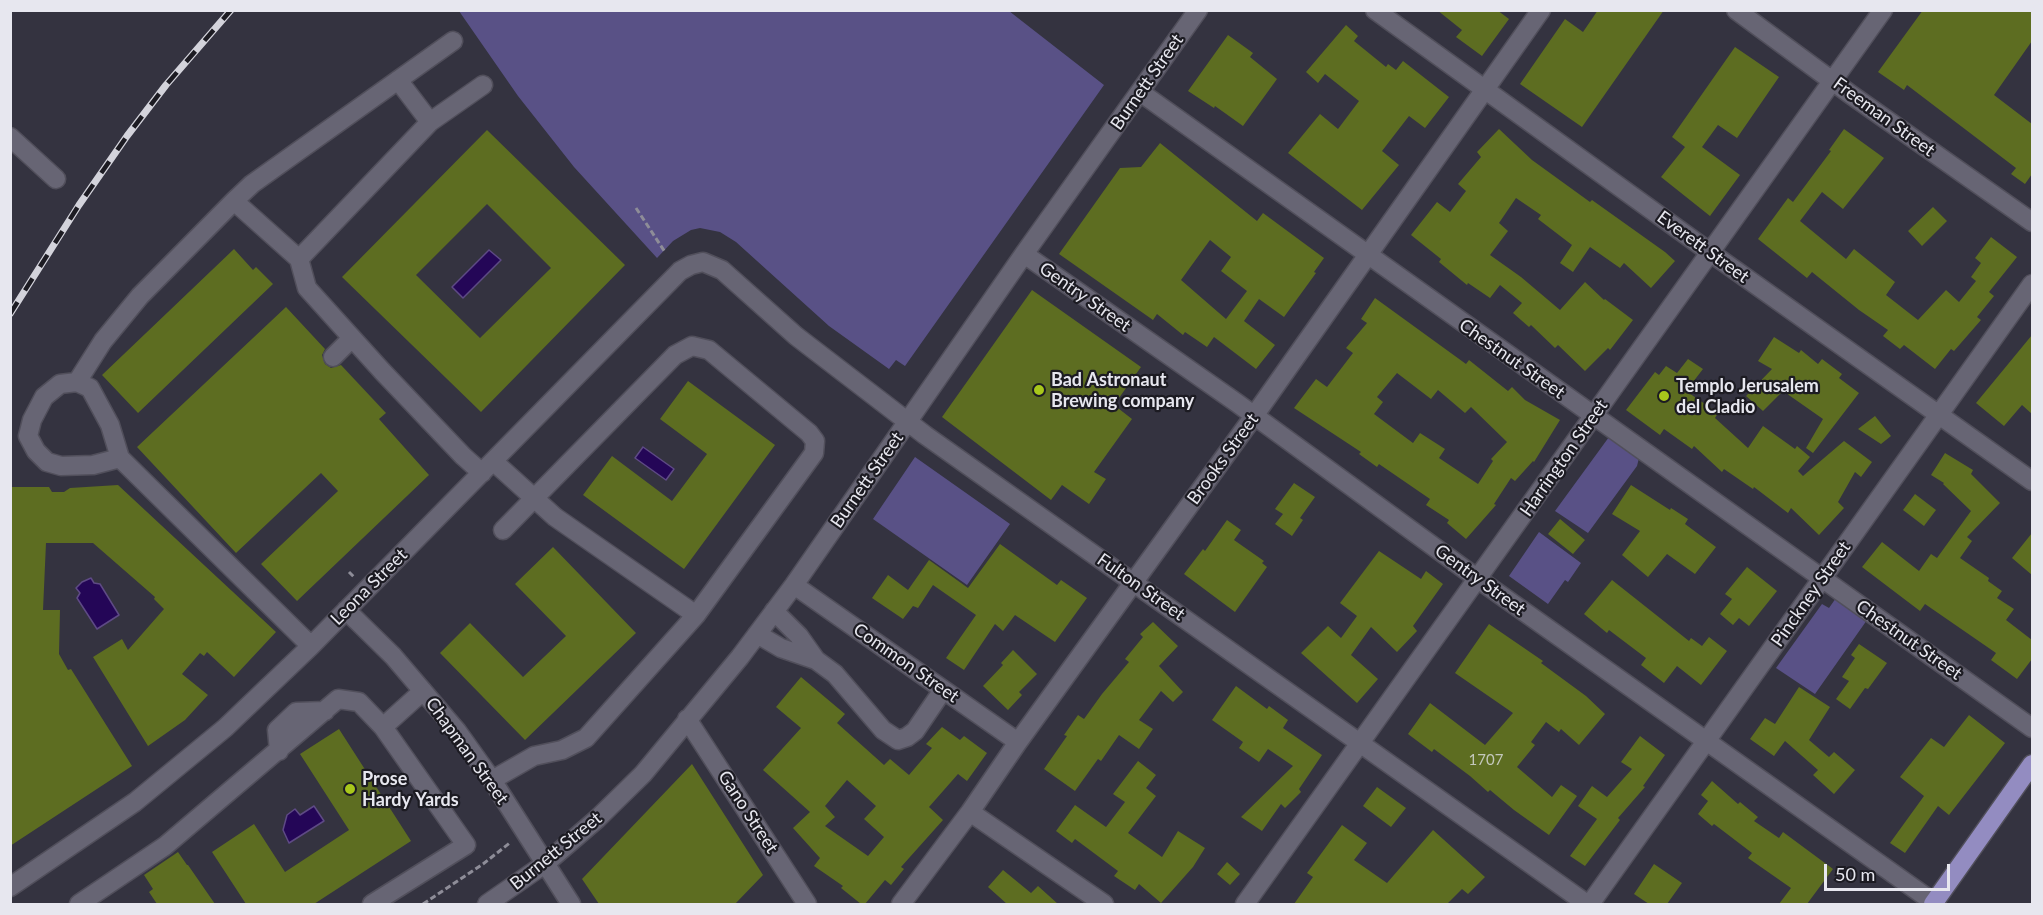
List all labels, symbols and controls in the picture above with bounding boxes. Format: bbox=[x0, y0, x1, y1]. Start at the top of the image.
street label: Burnett Street bbox=[1106, 30, 1188, 134]
street label: Freeman Street bbox=[1829, 73, 1939, 161]
street label: Everett Street bbox=[1653, 206, 1753, 288]
street label: Gentry Street bbox=[1035, 258, 1135, 336]
street label: Chestnut Street bbox=[1455, 314, 1569, 404]
place label: Bad Astronaut Brewing company bbox=[1051, 369, 1194, 412]
place label: Templo Jerusalem del Cladio bbox=[1676, 375, 1819, 418]
marker: Bad Astronaut Brewing company bbox=[1032, 383, 1046, 397]
marker: Templo Jerusalem del Cladio bbox=[1657, 389, 1671, 403]
street label: Harrington Street bbox=[1516, 395, 1612, 521]
street label: Brooks Street bbox=[1183, 409, 1263, 509]
street label: Burnett Street bbox=[826, 428, 908, 532]
street label: Pinckney Street bbox=[1767, 537, 1855, 651]
street label: Gentry Street bbox=[1430, 540, 1530, 620]
street label: Leona Street bbox=[326, 544, 412, 630]
street label: Fulton Street bbox=[1093, 549, 1189, 625]
street label: Chestnut Street bbox=[1852, 595, 1966, 685]
street label: Common Street bbox=[849, 619, 963, 707]
street label: Chapman Street bbox=[421, 693, 513, 809]
house number: 1707 bbox=[1469, 751, 1503, 769]
street label: Gano Street bbox=[713, 767, 783, 857]
place label: Prose Hardy Yards bbox=[362, 768, 459, 810]
marker: Prose Hardy Yards bbox=[343, 782, 357, 796]
street label: Burnett Street bbox=[506, 807, 606, 895]
scale bar bbox=[1827, 852, 1953, 890]
text: 50 m bbox=[1835, 863, 1875, 885]

